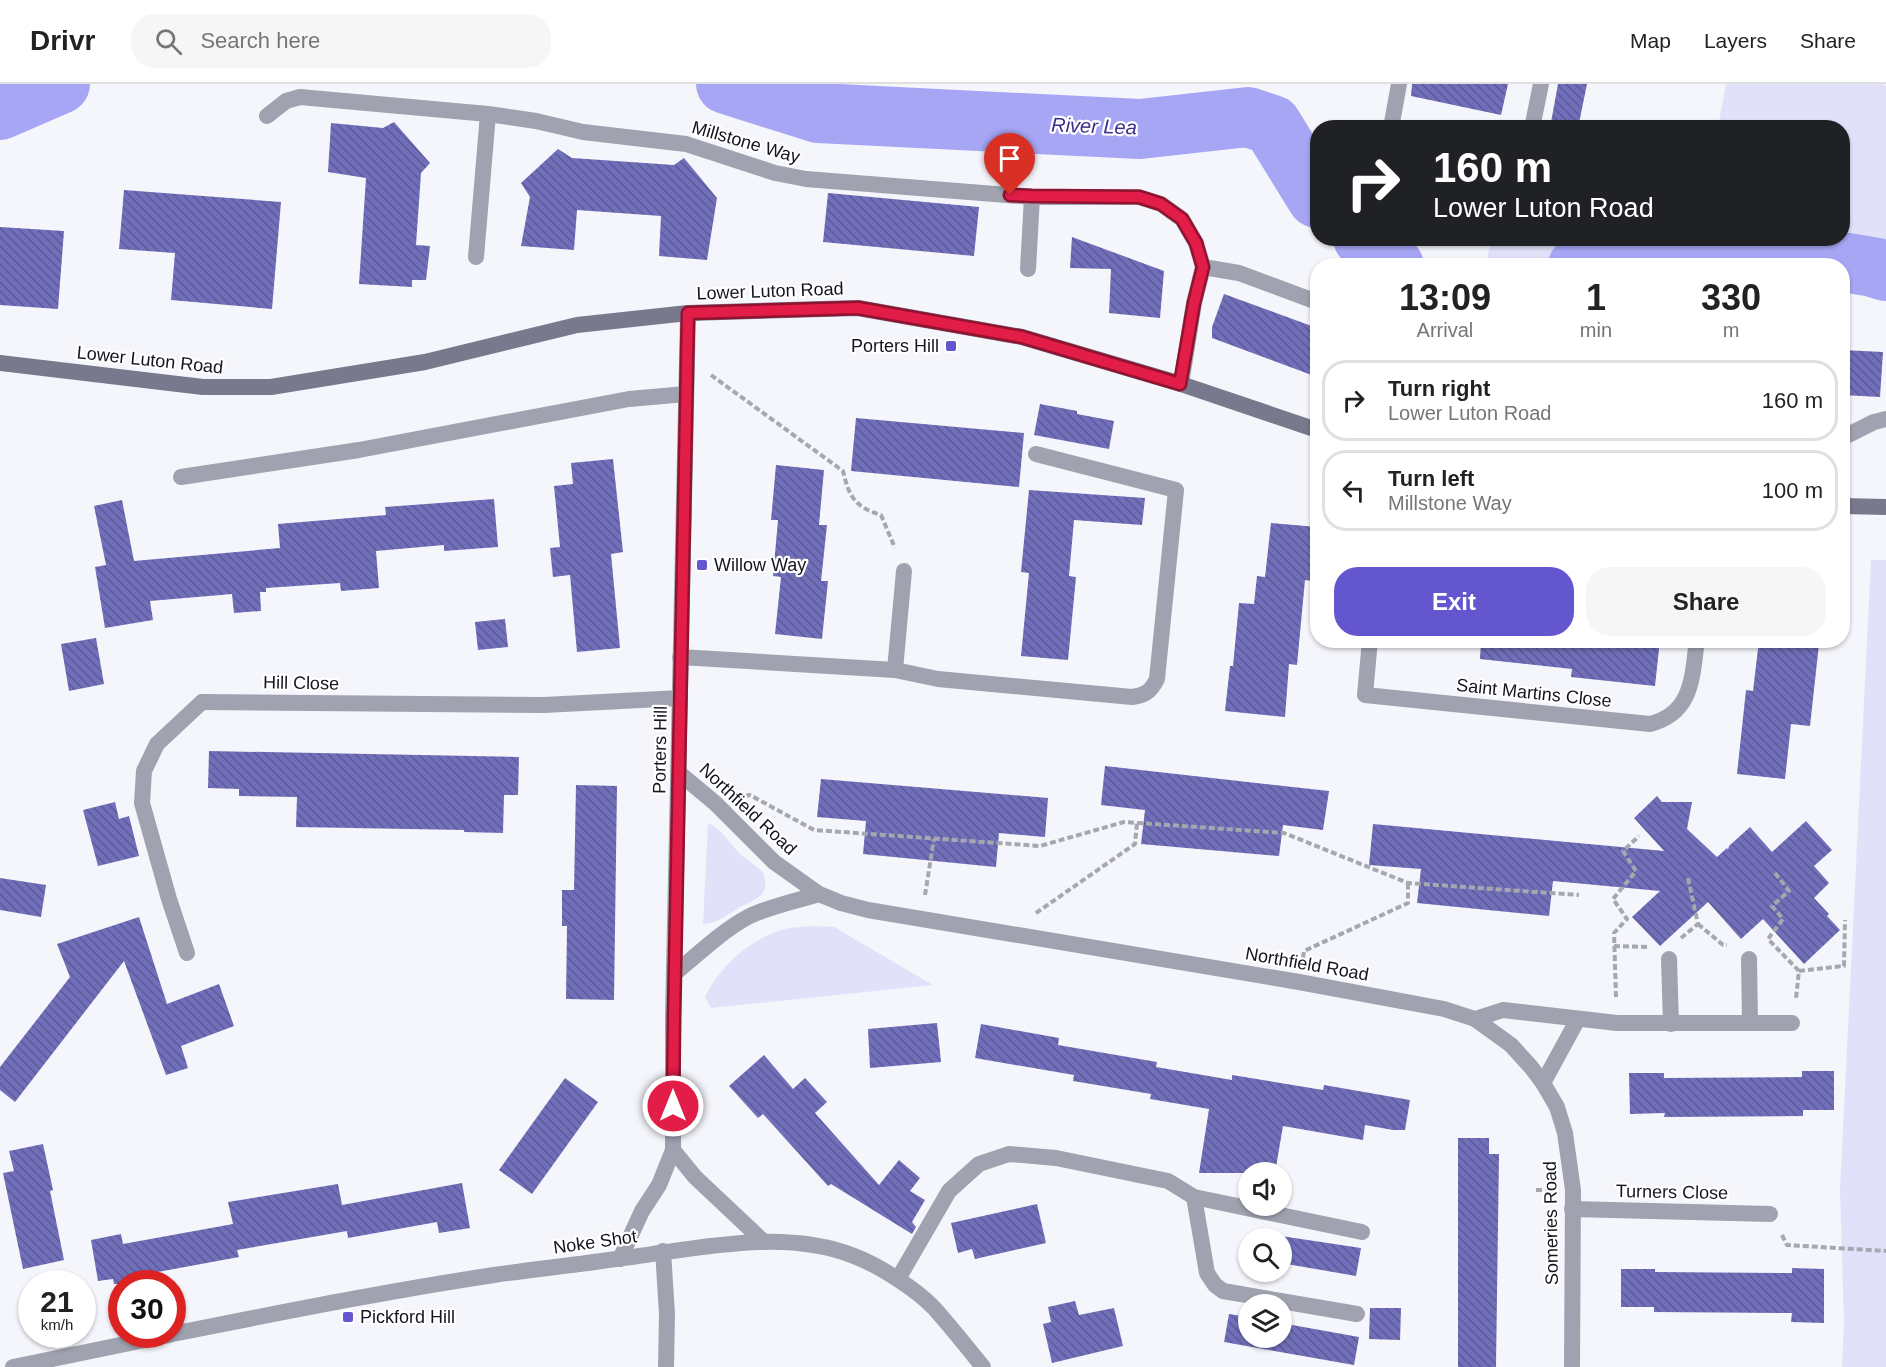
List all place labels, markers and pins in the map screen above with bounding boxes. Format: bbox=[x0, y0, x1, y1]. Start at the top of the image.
pin bbox=[984, 133, 1035, 195]
place label: Porters Hill bbox=[851, 336, 939, 356]
marker: Porters Hill bbox=[944, 339, 958, 353]
place label: Willow Way bbox=[714, 555, 806, 575]
marker: Willow Way bbox=[695, 558, 709, 572]
place label: Pickford Hill bbox=[360, 1307, 455, 1327]
marker: Pickford Hill bbox=[341, 1310, 355, 1324]

